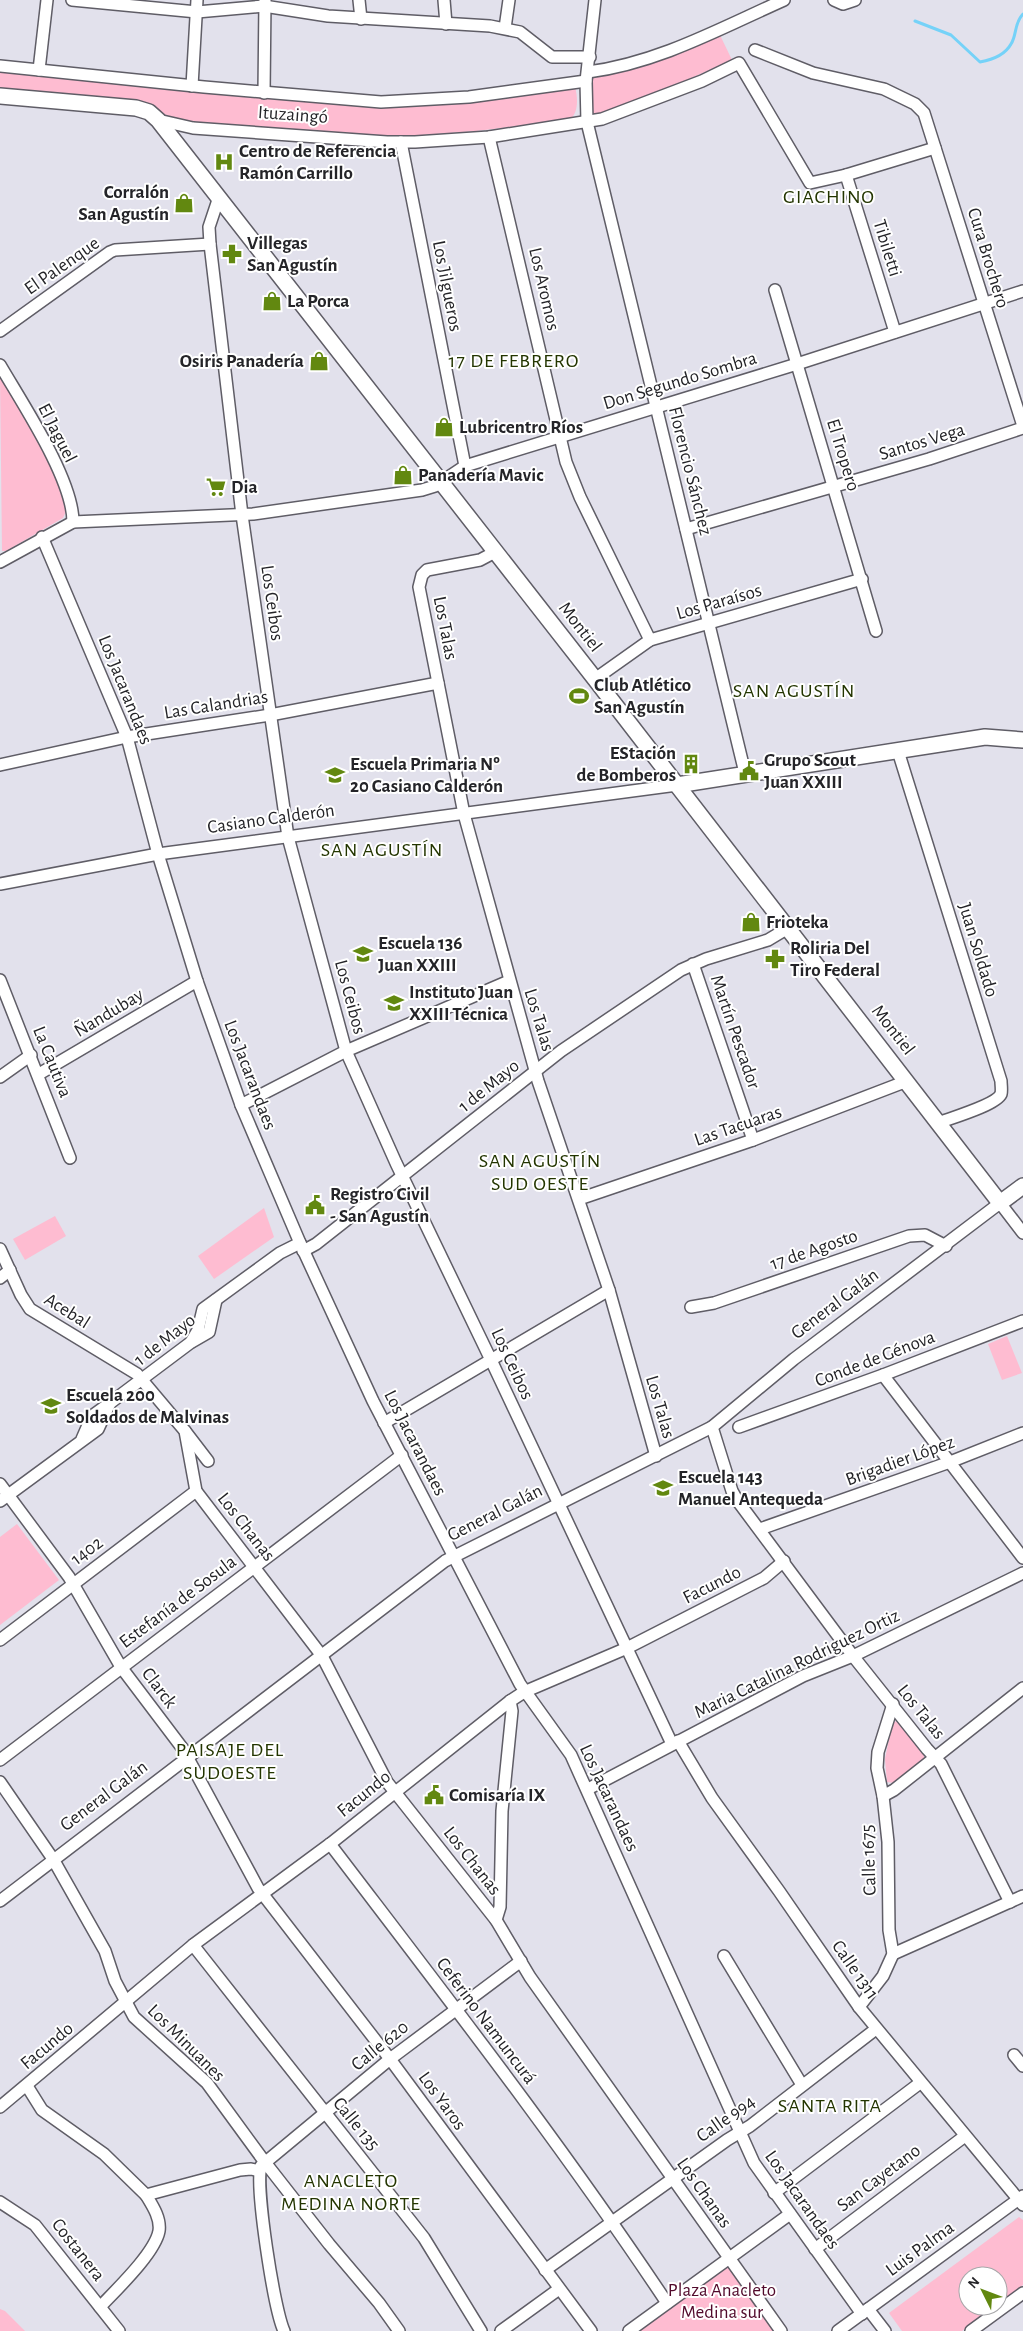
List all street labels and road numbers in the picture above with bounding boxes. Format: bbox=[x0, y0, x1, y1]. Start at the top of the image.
street label: Ituzaingó bbox=[257, 103, 329, 127]
street label: Cura Brochero bbox=[964, 206, 1012, 310]
street label: Tibiletti bbox=[869, 217, 905, 279]
street label: El Palenque bbox=[21, 233, 103, 299]
street label: Los Jilgueros bbox=[429, 239, 465, 333]
street label: Los Aromos bbox=[525, 246, 563, 332]
street label: Don Segundo Sombra bbox=[601, 349, 759, 413]
street label: El Jaguel bbox=[34, 400, 80, 466]
street label: Florencio Sánchez bbox=[665, 405, 715, 537]
street label: El Tropero bbox=[823, 417, 863, 493]
street label: Santos Vega bbox=[877, 420, 967, 464]
street label: Los Ceibos bbox=[257, 564, 287, 642]
street label: Los Paraísos bbox=[674, 581, 764, 623]
street label: Los Talas bbox=[430, 595, 460, 661]
street label: Montiel bbox=[555, 598, 605, 656]
street label: Los Jacarandaes bbox=[94, 633, 156, 747]
street label: Las Calandrias bbox=[163, 687, 269, 723]
street label: Casiano Calderón bbox=[206, 801, 336, 837]
street label: Juan Soldado bbox=[955, 901, 1001, 999]
street label: Los Ceibos bbox=[331, 958, 369, 1036]
street label: Martín Pescador bbox=[707, 973, 763, 1091]
street label: Ñandubay bbox=[70, 983, 147, 1041]
street label: Los Talas bbox=[520, 986, 558, 1054]
street label: Montiel bbox=[868, 1001, 918, 1059]
street label: Los Jacarandaes bbox=[220, 1018, 280, 1132]
street label: La Cautiva bbox=[29, 1024, 75, 1101]
street label: 1 de Mayo bbox=[455, 1056, 523, 1116]
street label: Las Tacuaras bbox=[692, 1102, 784, 1150]
street label: 17 de Agosto bbox=[768, 1226, 860, 1274]
street label: General Galán bbox=[788, 1265, 882, 1343]
street label: Acebal bbox=[41, 1290, 93, 1332]
street label: 1 de Mayo bbox=[131, 1310, 199, 1370]
street label: Los Ceibos bbox=[487, 1325, 537, 1403]
street label: Conde de Génova bbox=[812, 1327, 938, 1391]
street label: Los Talas bbox=[642, 1373, 678, 1441]
street label: Los Jacarandaes bbox=[380, 1387, 450, 1499]
street label: Brigadier López bbox=[843, 1432, 957, 1489]
street label: General Galán bbox=[444, 1481, 546, 1545]
street label: Los Chanas bbox=[214, 1489, 278, 1565]
street label: 1402 bbox=[68, 1533, 107, 1569]
street label: Estefanía de Sosula bbox=[116, 1552, 240, 1652]
street label: Facundo bbox=[680, 1562, 744, 1608]
street label: Maria Catalina Rodriguez Ortiz bbox=[691, 1606, 903, 1722]
street label: Clarck bbox=[138, 1664, 180, 1712]
street label: Los Talas bbox=[893, 1681, 949, 1743]
street label: Los Jacarandaes bbox=[576, 1741, 642, 1855]
street label: General Galán bbox=[57, 1757, 151, 1835]
street label: Facundo bbox=[334, 1767, 394, 1821]
street label: Los Chanas bbox=[440, 1823, 504, 1899]
street label: Calle 1675 bbox=[858, 1824, 880, 1896]
street label: Calle 1311 bbox=[828, 1937, 882, 2003]
street label: Ceferino Namuncurá bbox=[432, 1954, 540, 2088]
street label: Los Minuanes bbox=[144, 2001, 228, 2085]
street label: Calle 620 bbox=[348, 2017, 412, 2075]
street label: Facundo bbox=[17, 2019, 77, 2073]
street label: Los Yaros bbox=[415, 2068, 469, 2134]
street label: Calle 994 bbox=[693, 2092, 759, 2146]
street label: Calle 135 bbox=[329, 2094, 383, 2154]
street label: San Cayetano bbox=[834, 2141, 924, 2215]
street label: Los Jacarandaes bbox=[761, 2147, 843, 2253]
street label: Los Chanas bbox=[673, 2154, 735, 2232]
street label: Costanera bbox=[48, 2215, 108, 2285]
street label: Luis Palma bbox=[882, 2218, 958, 2280]

